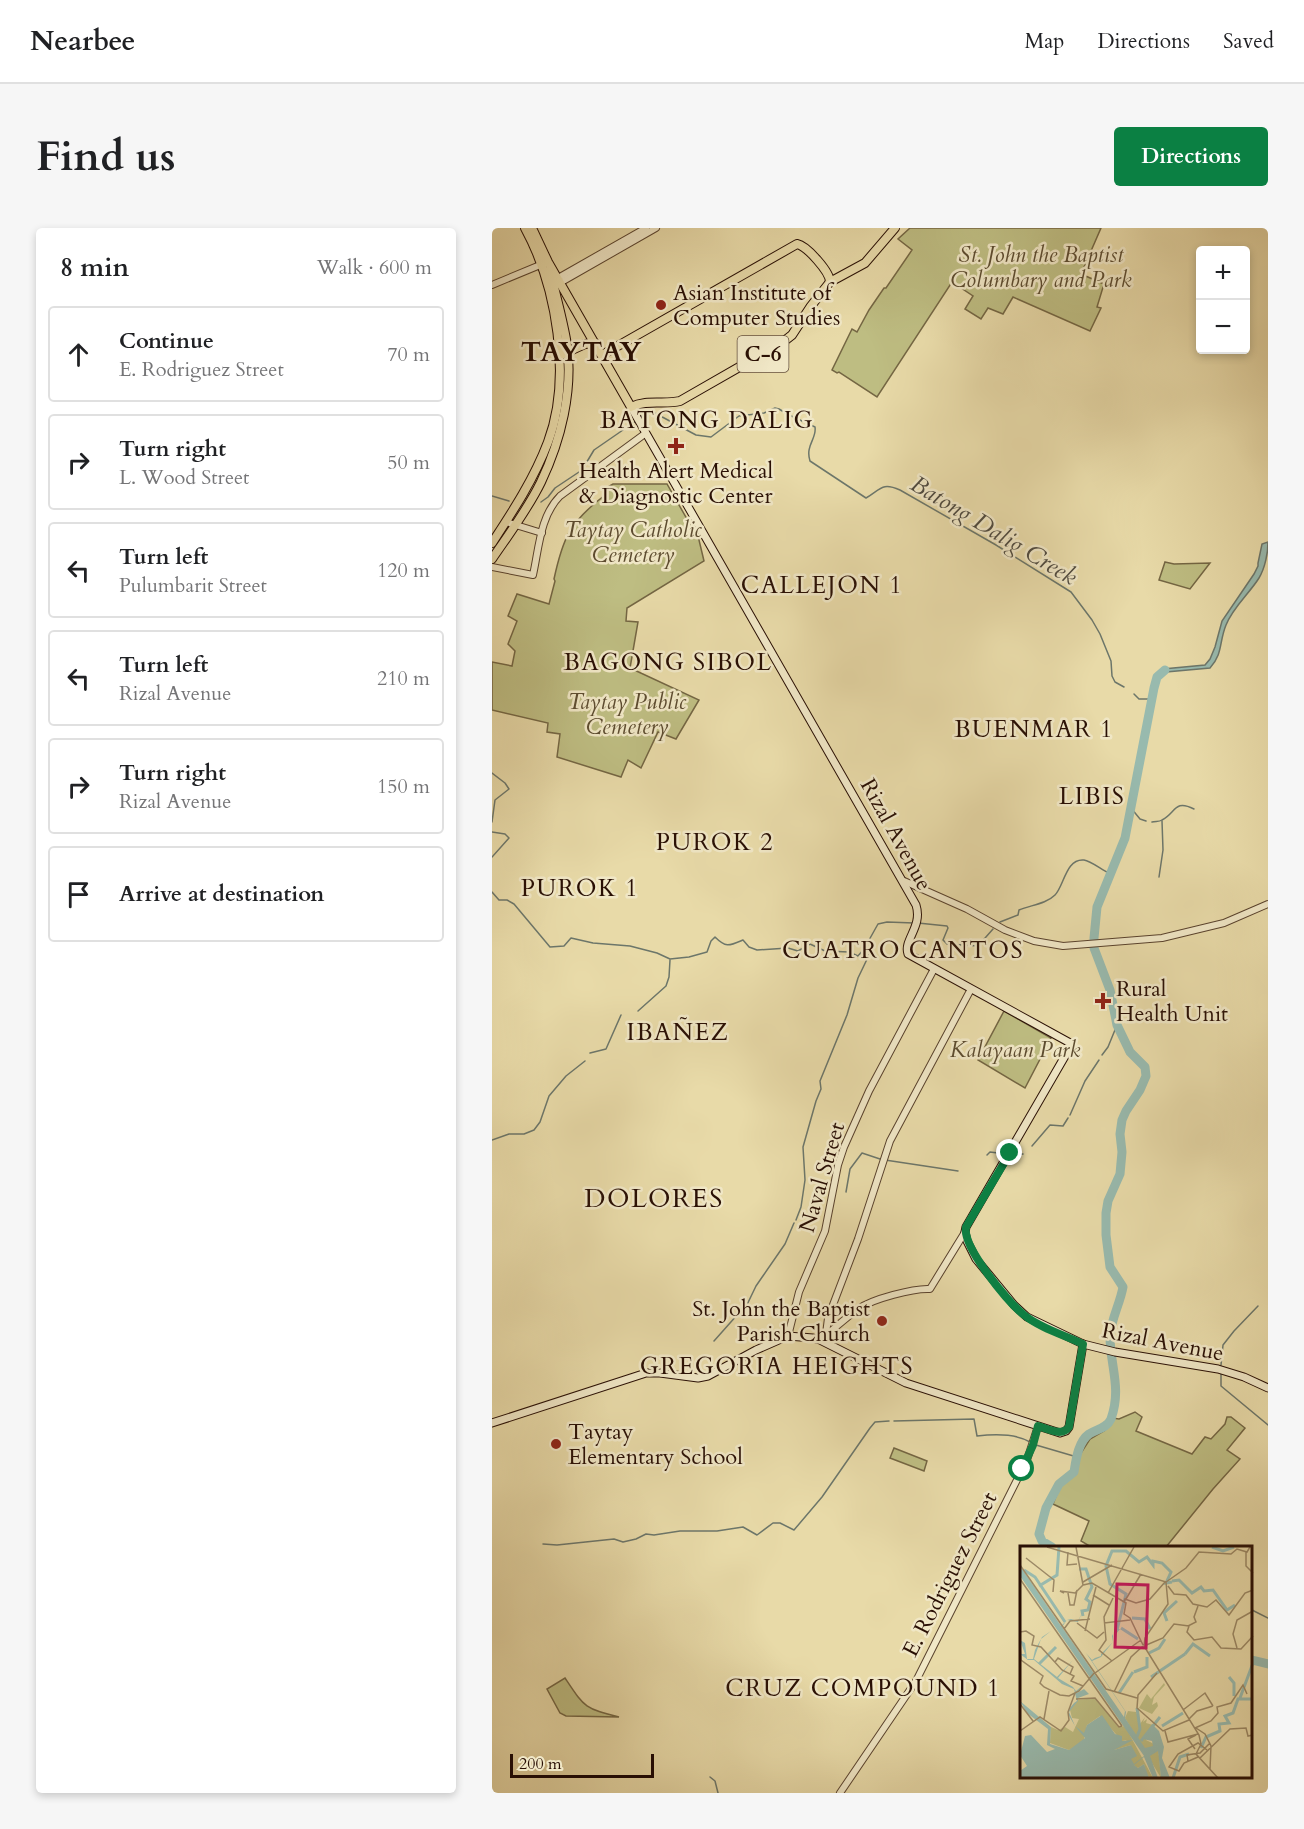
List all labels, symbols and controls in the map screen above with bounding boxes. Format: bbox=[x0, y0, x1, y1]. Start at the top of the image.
text: Nearbee bbox=[30, 22, 135, 60]
text: Map bbox=[1024, 27, 1064, 56]
text: Directions bbox=[1097, 27, 1190, 56]
text: Saved bbox=[1223, 27, 1274, 56]
button: Directions bbox=[1114, 127, 1268, 186]
text: Find us bbox=[36, 128, 176, 185]
park label: St. John the Baptist Columbary and Park bbox=[950, 240, 1132, 295]
map controls bbox=[1196, 246, 1250, 354]
button: + bbox=[1196, 246, 1250, 300]
text: 8 min bbox=[60, 250, 129, 285]
text: Walk · 600 m bbox=[317, 254, 432, 281]
place label: Asian Institute of Computer Studies bbox=[673, 278, 840, 333]
marker: Asian Institute of Computer Studies bbox=[654, 298, 668, 312]
button: − bbox=[1196, 300, 1250, 354]
text: Continue bbox=[119, 326, 214, 356]
district label: TAYTAY bbox=[521, 333, 643, 371]
road number: C-6 bbox=[738, 336, 788, 372]
icon: ahead bbox=[62, 338, 95, 371]
text: 70 m bbox=[387, 341, 430, 368]
text: E. Rodriguez Street bbox=[119, 356, 284, 383]
district label: BATONG DALIG bbox=[600, 404, 814, 437]
text: Turn right bbox=[119, 434, 226, 464]
marker: Health Alert Medical & Diagnostic Center bbox=[667, 437, 685, 455]
icon: right bbox=[62, 446, 95, 479]
text: 50 m bbox=[387, 449, 430, 476]
place label: Health Alert Medical & Diagnostic Center bbox=[579, 456, 774, 511]
text: L. Wood Street bbox=[119, 464, 249, 491]
water label: Batong Dalig Creek bbox=[904, 468, 1083, 593]
park label: Taytay Catholic Cemetery bbox=[564, 515, 703, 570]
text: Turn left bbox=[119, 542, 208, 572]
icon: left bbox=[62, 554, 95, 587]
text: 120 m bbox=[377, 557, 430, 584]
district label: CALLEJON 1 bbox=[741, 569, 903, 602]
text: Pulumbarit Street bbox=[119, 572, 267, 599]
district label: BAGONG SIBOL bbox=[564, 646, 772, 679]
text: Turn left bbox=[119, 650, 208, 680]
icon: left bbox=[62, 662, 95, 695]
text: 210 m bbox=[377, 665, 430, 692]
text: Rizal Avenue bbox=[119, 680, 231, 707]
park label: Taytay Public Cemetery bbox=[568, 687, 687, 742]
district label: BUENMAR 1 bbox=[954, 713, 1114, 746]
text: Turn right bbox=[119, 758, 226, 788]
icon: right bbox=[62, 770, 95, 803]
text: 150 m bbox=[377, 773, 430, 800]
street label: Rizal Avenue bbox=[853, 773, 939, 896]
district label: LIBIS bbox=[1059, 780, 1125, 813]
text: Rizal Avenue bbox=[119, 788, 231, 815]
district label: PUROK 2 bbox=[656, 826, 774, 859]
district label: PUROK 1 bbox=[521, 872, 639, 905]
icon: arrive bbox=[62, 878, 95, 911]
text: Arrive at destination bbox=[119, 879, 324, 909]
district label: CUATRO CANTOS bbox=[782, 934, 1024, 967]
place label: Rural Health Unit bbox=[1116, 974, 1228, 1029]
marker: Rural Health Unit bbox=[1094, 992, 1112, 1010]
district label: IBAÑEZ bbox=[627, 1016, 729, 1049]
park label: Kalayaan Park bbox=[950, 1035, 1080, 1065]
street label: Naval Street bbox=[792, 1119, 852, 1236]
route end bbox=[996, 1139, 1022, 1165]
district label: DOLORES bbox=[584, 1181, 724, 1216]
place label: St. John the Baptist Parish Church bbox=[692, 1294, 870, 1349]
marker: St. John the Baptist Parish Church bbox=[875, 1314, 889, 1328]
street label: Rizal Avenue bbox=[1099, 1315, 1226, 1369]
district label: GREGORIA HEIGHTS bbox=[640, 1350, 914, 1383]
place label: Taytay Elementary School bbox=[568, 1417, 743, 1472]
marker: Taytay Elementary School bbox=[549, 1437, 563, 1451]
route start bbox=[1008, 1455, 1034, 1481]
street label: E. Rodriguez Street bbox=[895, 1487, 1004, 1662]
inset map bbox=[1020, 1546, 1253, 1778]
district label: CRUZ COMPOUND 1 bbox=[725, 1672, 1001, 1705]
scale bar bbox=[510, 1751, 654, 1778]
text: 200 m bbox=[519, 1753, 561, 1775]

